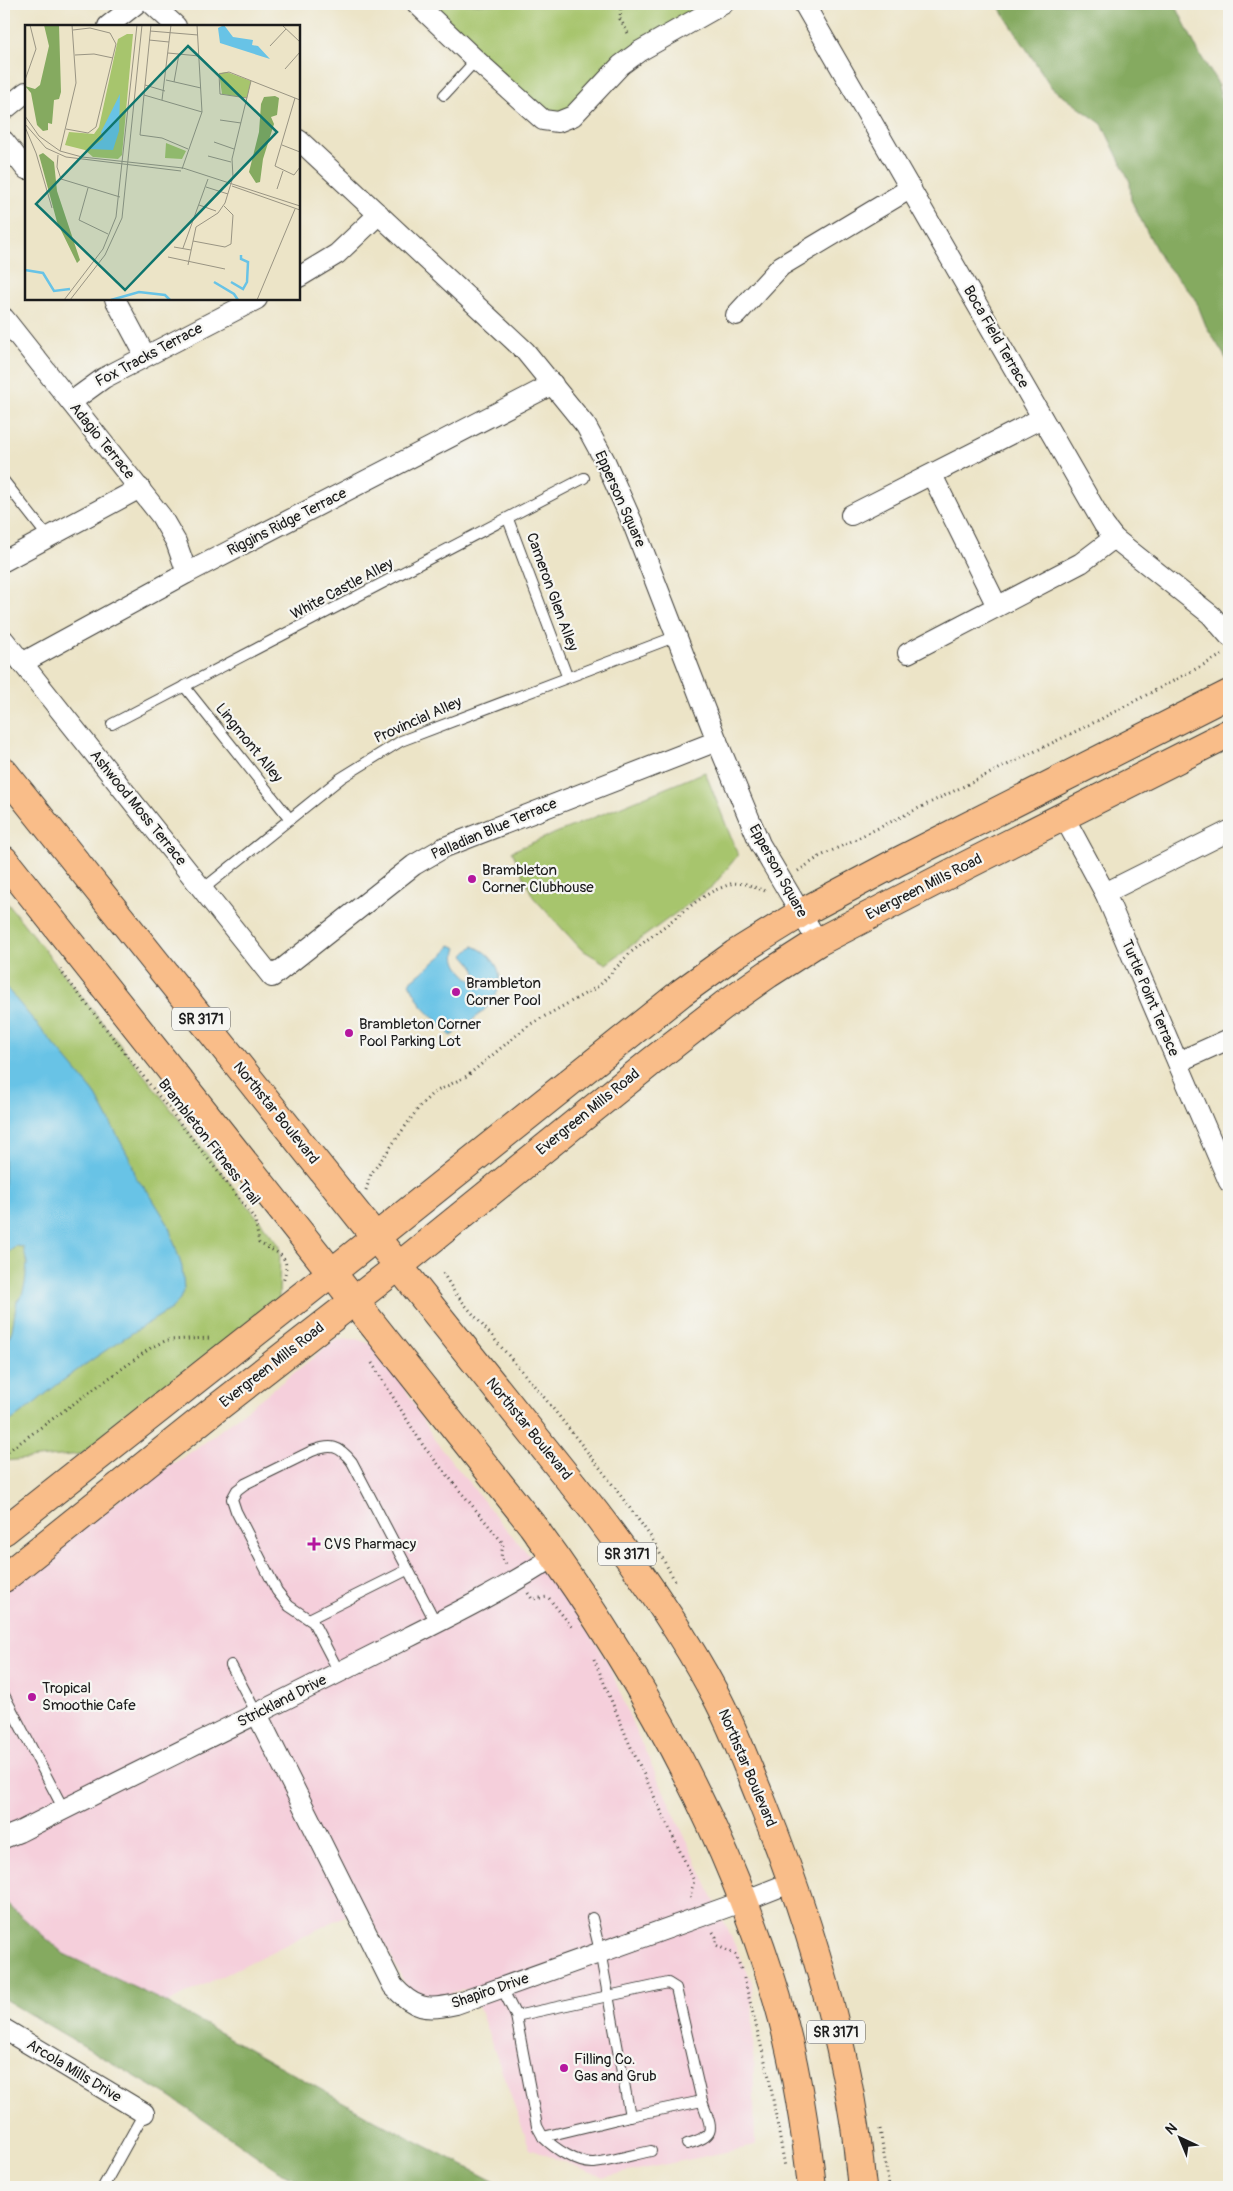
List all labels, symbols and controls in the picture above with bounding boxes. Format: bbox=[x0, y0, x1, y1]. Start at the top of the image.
inset map bbox=[25, 25, 300, 300]
street label: Boca Field Terrace bbox=[959, 282, 1033, 392]
street label: Fox Tracks Terrace bbox=[92, 319, 206, 391]
street label: Adagio Terrace bbox=[65, 399, 139, 484]
street label: Epperson Square bbox=[590, 448, 650, 551]
street label: Riggins Ridge Terrace bbox=[224, 483, 350, 560]
street label: Cameron Glen Alley bbox=[522, 530, 582, 654]
street label: White Castle Alley bbox=[288, 554, 397, 624]
street label: Provincial Alley bbox=[371, 692, 465, 748]
street label: Lingmont Alley bbox=[211, 699, 287, 787]
street label: Ashwood Moss Terrace bbox=[86, 746, 191, 870]
street label: Palladian Blue Terrace bbox=[428, 794, 560, 864]
street label: Epperson Square bbox=[745, 821, 812, 922]
street label: Evergreen Mills Road bbox=[863, 850, 985, 924]
place label: Brambleton Corner Clubhouse bbox=[482, 861, 594, 897]
marker: Brambleton Corner Clubhouse bbox=[466, 873, 478, 885]
street label: Turtle Point Terrace bbox=[1117, 937, 1183, 1060]
place label: Brambleton Corner Pool bbox=[466, 974, 541, 1010]
marker: Brambleton Corner Pool bbox=[450, 986, 462, 998]
road number: SR 3171 bbox=[172, 1008, 230, 1030]
place label: Brambleton Corner Pool Parking Lot bbox=[359, 1015, 482, 1051]
marker: Brambleton Corner Pool Parking Lot bbox=[343, 1027, 355, 1039]
street label: Northstar Boulevard bbox=[229, 1058, 323, 1168]
street label: Evergreen Mills Road bbox=[532, 1064, 644, 1160]
street label: Brambleton Fitness Trail bbox=[154, 1075, 264, 1209]
street label: Evergreen Mills Road bbox=[216, 1318, 328, 1412]
street label: Northstar Boulevard bbox=[482, 1374, 576, 1484]
place label: CVS Pharmacy bbox=[324, 1535, 417, 1554]
marker: CVS Pharmacy bbox=[308, 1538, 320, 1550]
road number: SR 3171 bbox=[598, 1542, 656, 1566]
street label: Strickland Drive bbox=[234, 1670, 330, 1732]
place label: Tropical Smoothie Cafe bbox=[42, 1679, 136, 1715]
marker: Tropical Smoothie Cafe bbox=[26, 1691, 38, 1703]
street label: Northstar Boulevard bbox=[714, 1706, 780, 1830]
street label: Shapiro Drive bbox=[449, 1969, 532, 2013]
road number: SR 3171 bbox=[807, 2020, 865, 2044]
street label: Arcola Mills Drive bbox=[23, 2035, 125, 2107]
place label: Filling Co. Gas and Grub bbox=[574, 2050, 657, 2086]
marker: Filling Co. Gas and Grub bbox=[558, 2062, 570, 2074]
north arrow bbox=[1156, 2114, 1206, 2164]
text: N bbox=[1162, 2120, 1181, 2138]

